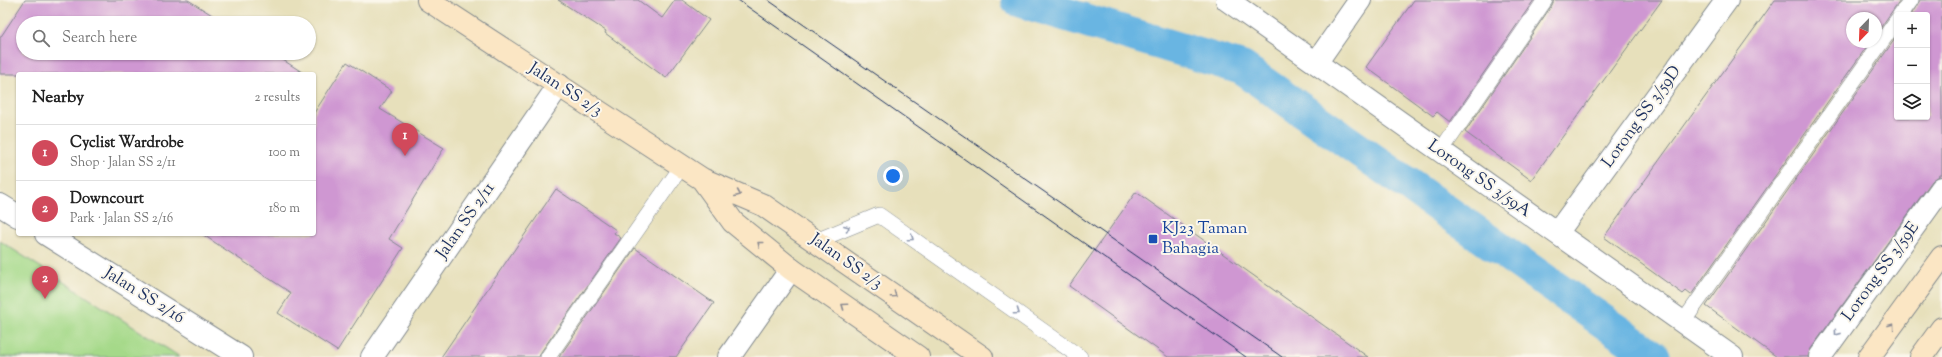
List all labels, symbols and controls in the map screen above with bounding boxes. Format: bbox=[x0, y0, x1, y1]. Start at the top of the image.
north arrow bbox=[1846, 12, 1882, 48]
map controls bbox=[1894, 12, 1930, 120]
button: + bbox=[1894, 12, 1930, 48]
search box bbox=[16, 16, 316, 60]
icon: search bbox=[30, 27, 52, 49]
text: Search here bbox=[62, 28, 137, 49]
button: − bbox=[1894, 48, 1930, 84]
street label: Jalan SS 2/3 bbox=[523, 57, 607, 123]
street label: Lorong SS 3/59D bbox=[1597, 61, 1687, 173]
button: layers bbox=[1894, 84, 1930, 120]
text: Nearby bbox=[32, 86, 84, 110]
text: 2 results bbox=[255, 89, 300, 107]
pin: 1 bbox=[392, 123, 418, 156]
text: Cyclist Wardrobe bbox=[70, 133, 184, 154]
street label: Lorong SS 3/59A bbox=[1422, 134, 1536, 224]
text: 1 bbox=[43, 144, 47, 162]
text: 100 m bbox=[268, 144, 300, 162]
text: Shop · Jalan SS 2/11 bbox=[70, 154, 176, 172]
your location bbox=[883, 166, 903, 186]
street label: Jalan SS 2/11 bbox=[430, 178, 501, 265]
text: Downcourt bbox=[70, 189, 144, 210]
one-way arrow bbox=[735, 190, 742, 198]
text: 2 bbox=[42, 200, 48, 218]
text: 180 m bbox=[269, 200, 300, 218]
text: Park · Jalan SS 2/16 bbox=[70, 210, 173, 228]
place label: KJ23 Taman Bahagia bbox=[1162, 217, 1248, 261]
street label: Lorong SS 3/59E bbox=[1837, 217, 1925, 327]
one-way arrow bbox=[844, 225, 851, 233]
street label: Jalan SS 2/3 bbox=[804, 228, 887, 296]
one-way arrow bbox=[906, 233, 913, 240]
marker: KJ23 Taman Bahagia bbox=[1147, 233, 1159, 245]
one-way arrow bbox=[758, 242, 765, 249]
street label: Jalan SS 2/16 bbox=[98, 261, 189, 330]
pin: 2 bbox=[32, 266, 58, 299]
one-way arrow bbox=[889, 290, 896, 297]
one-way arrow bbox=[842, 304, 849, 311]
one-way arrow bbox=[1013, 307, 1020, 315]
one-way arrow bbox=[1887, 323, 1894, 330]
one-way arrow bbox=[1834, 329, 1842, 336]

